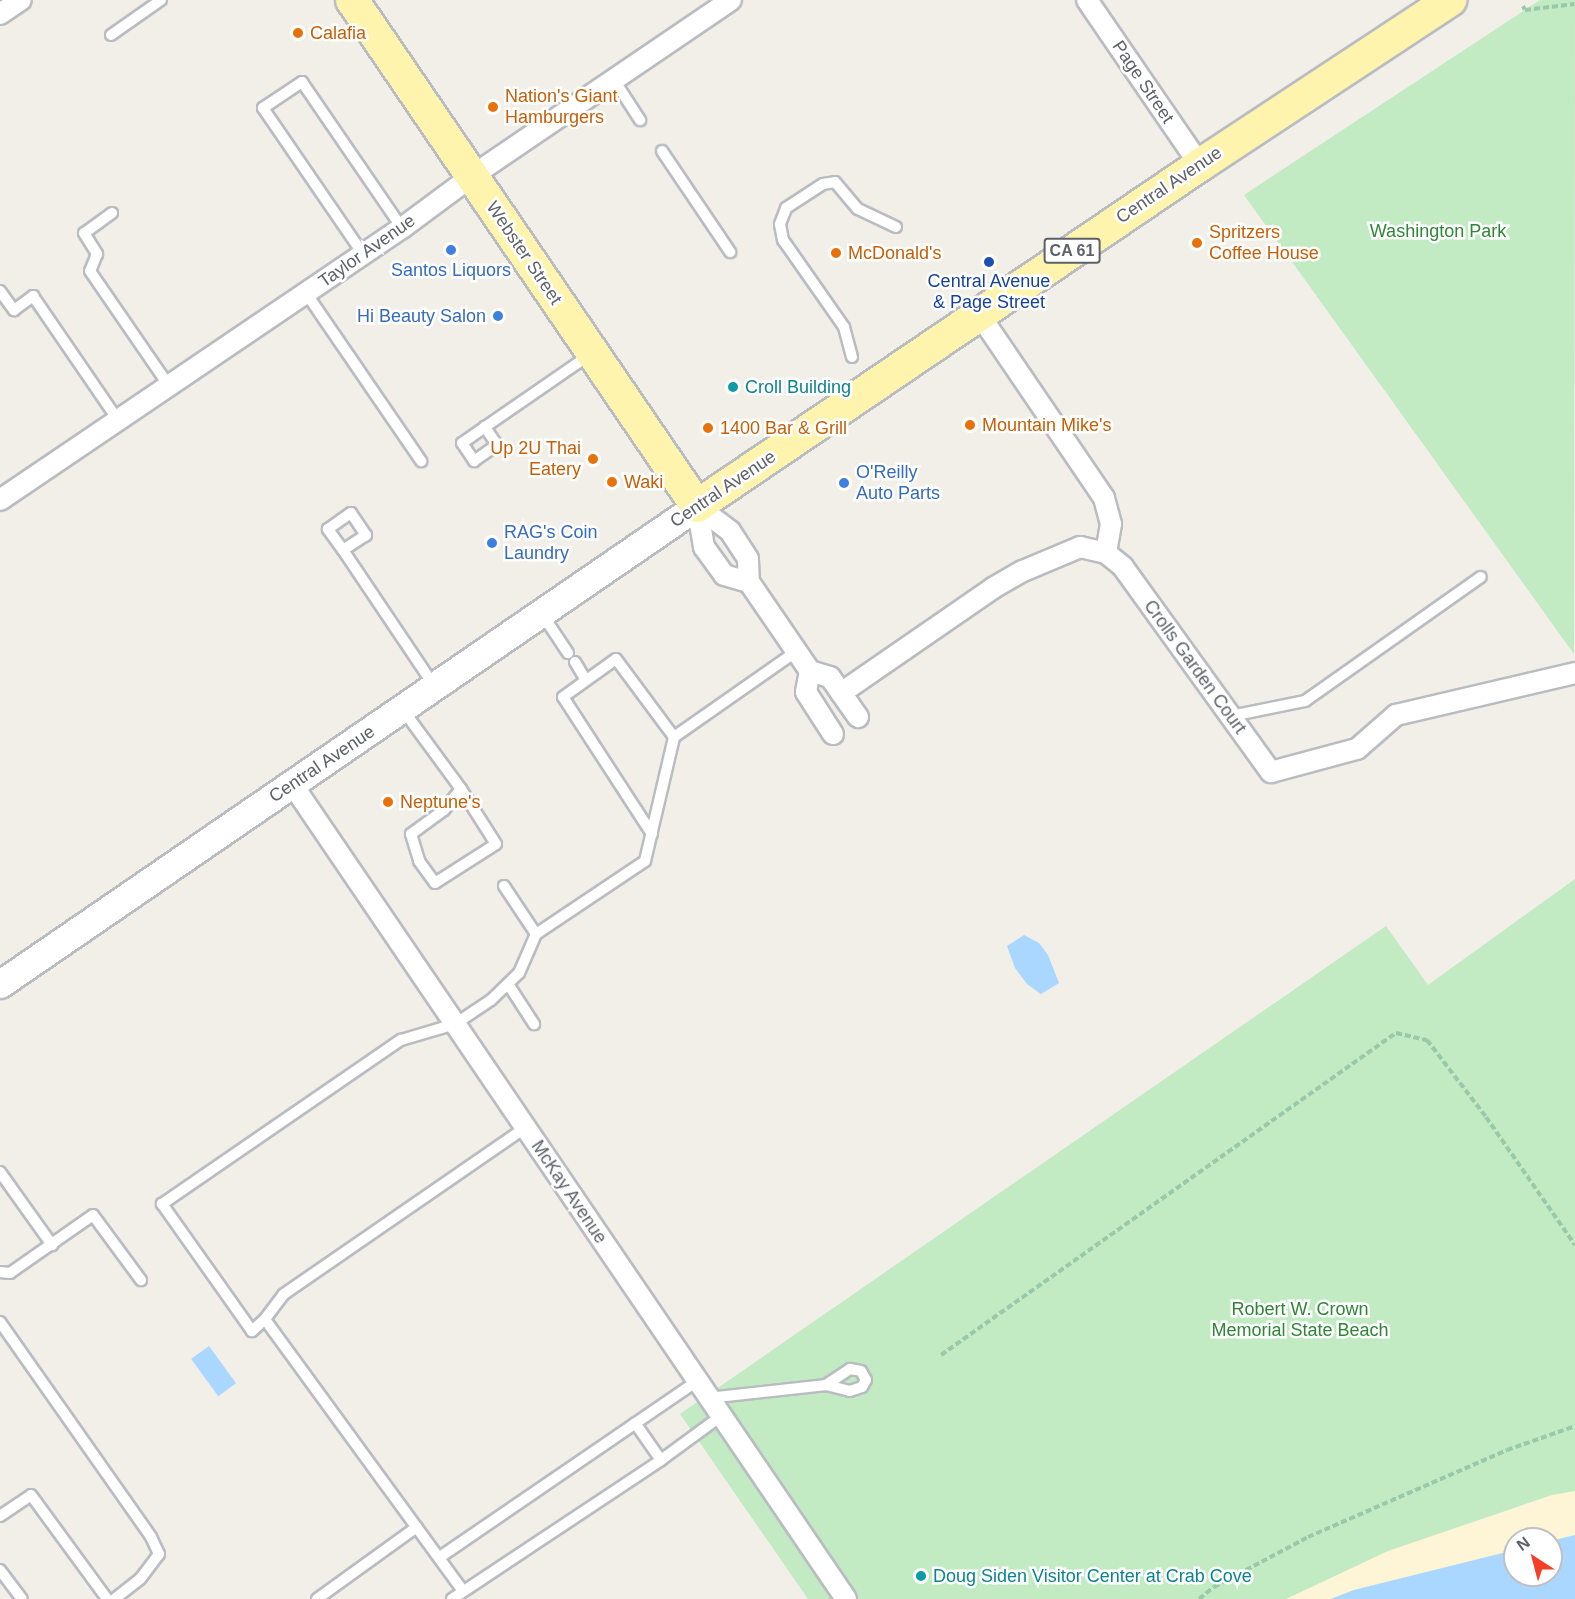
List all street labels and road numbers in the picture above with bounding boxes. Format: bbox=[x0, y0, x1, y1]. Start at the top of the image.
street label: Page Street bbox=[1107, 37, 1179, 127]
street label: Central Avenue bbox=[1112, 141, 1226, 229]
street label: Webster Street bbox=[482, 197, 566, 309]
street label: Taylor Avenue bbox=[314, 210, 420, 292]
road number: CA 61 bbox=[1042, 238, 1102, 264]
street label: Central Avenue bbox=[666, 445, 780, 533]
street label: Crolls Garden Court bbox=[1139, 596, 1251, 738]
street label: Central Avenue bbox=[265, 720, 379, 808]
street label: McKay Avenue bbox=[526, 1136, 612, 1248]

